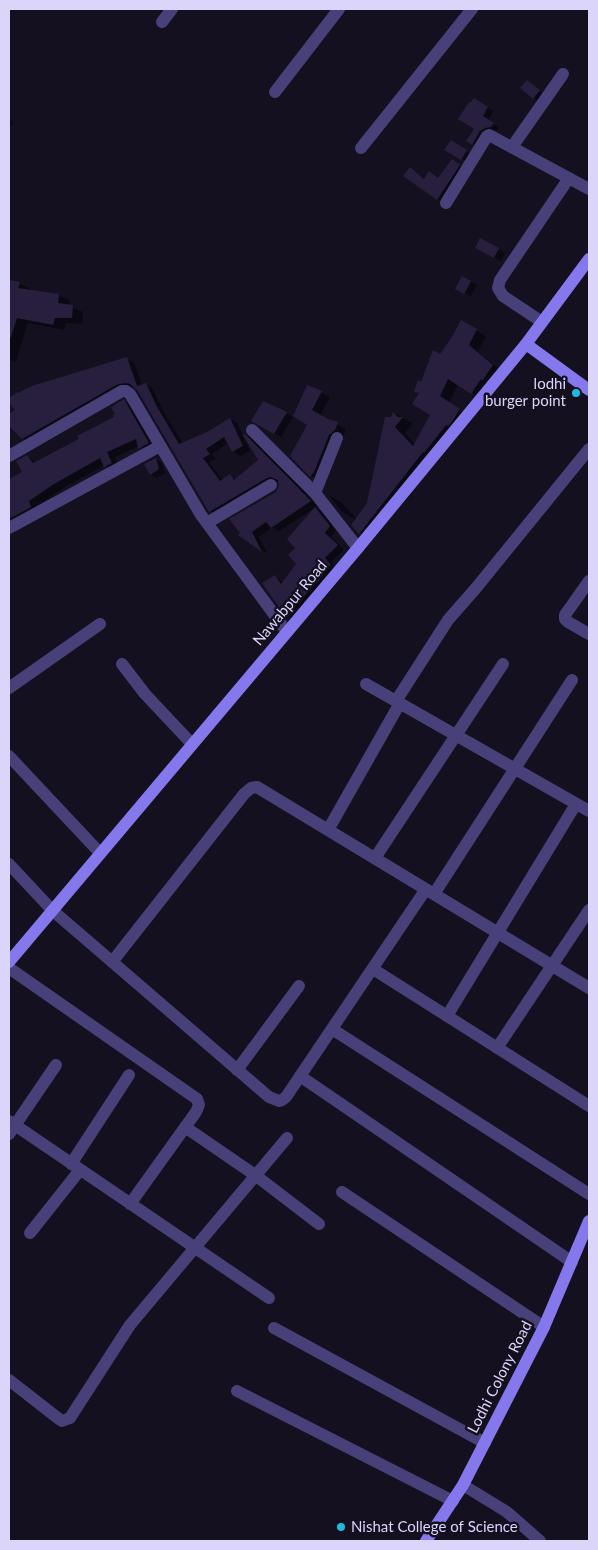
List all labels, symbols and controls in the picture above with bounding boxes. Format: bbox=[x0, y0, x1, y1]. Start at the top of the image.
place label: lodhi burger point bbox=[485, 375, 566, 410]
marker: lodhi burger point bbox=[570, 387, 582, 399]
street label: Nawabpur Road bbox=[249, 557, 331, 649]
street label: Lodhi Colony Road bbox=[464, 1318, 536, 1436]
place label: Nishat College of Science bbox=[351, 1518, 518, 1536]
marker: Nishat College of Science bbox=[335, 1521, 347, 1533]

